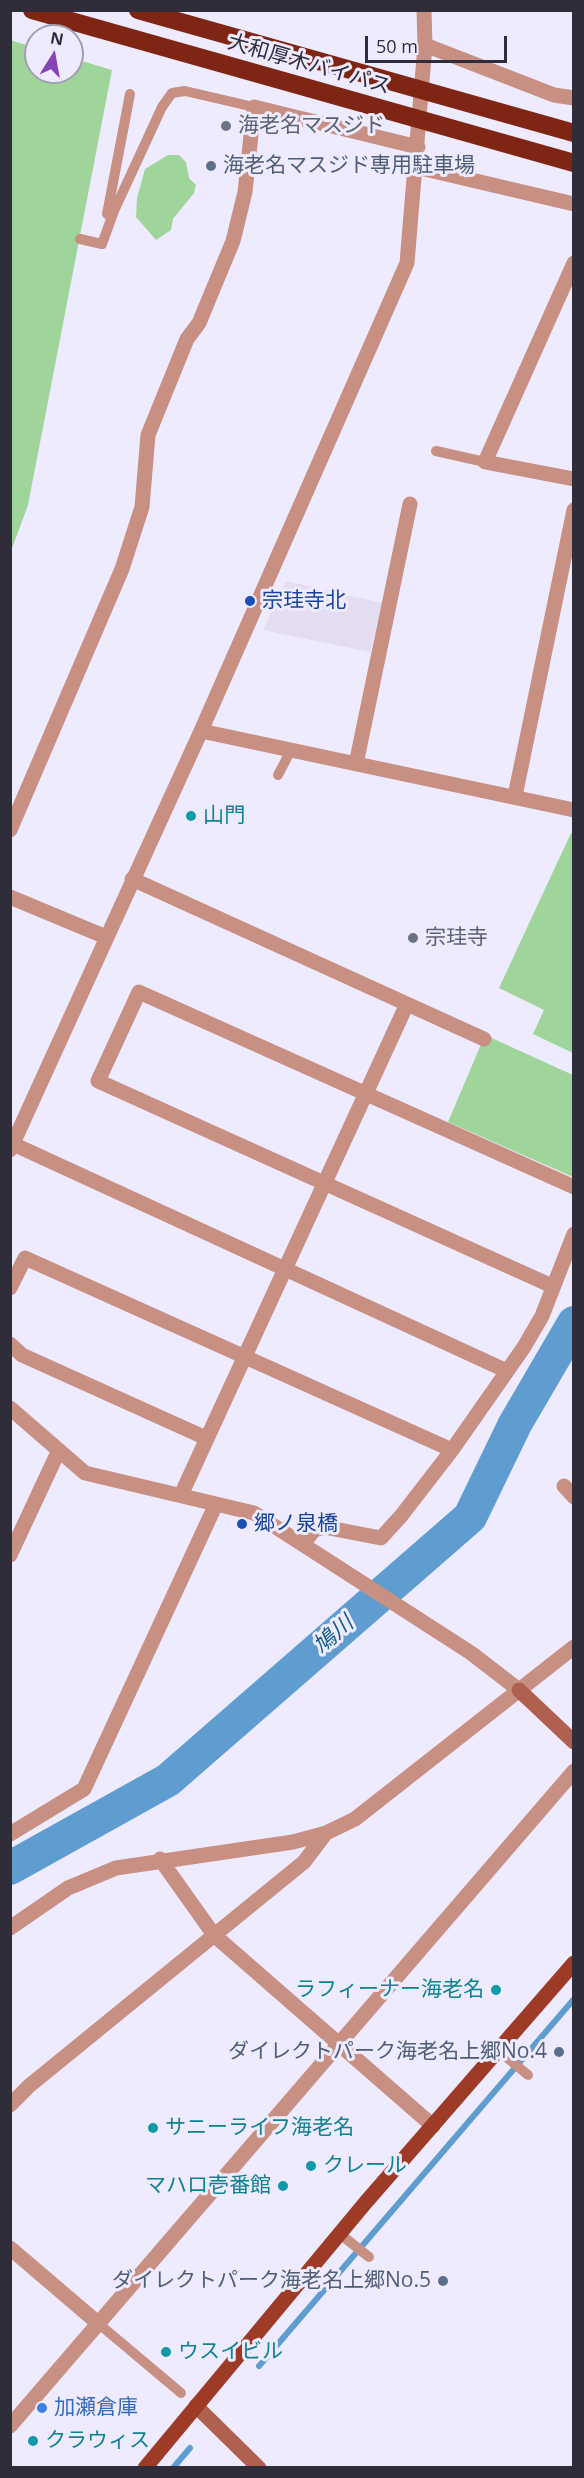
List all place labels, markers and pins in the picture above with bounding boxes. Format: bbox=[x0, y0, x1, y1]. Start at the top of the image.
place label: 海老名マスジド bbox=[238, 113, 385, 139]
marker: 海老名マスジド bbox=[219, 119, 233, 133]
place label: 海老名マスジド専用駐車場 bbox=[223, 153, 475, 179]
marker: 海老名マスジド専用駐車場 bbox=[204, 159, 218, 173]
place label: 宗珪寺北 bbox=[262, 588, 346, 614]
marker: 宗珪寺北 bbox=[243, 594, 257, 608]
place label: 山門 bbox=[203, 803, 245, 829]
marker: 山門 bbox=[184, 809, 198, 823]
place label: 宗珪寺 bbox=[425, 925, 488, 951]
marker: 宗珪寺 bbox=[406, 931, 420, 945]
place label: 郷ノ泉橋 bbox=[254, 1511, 338, 1537]
marker: 郷ノ泉橋 bbox=[235, 1517, 249, 1531]
place label: ラフィーナー海老名 bbox=[295, 1977, 484, 2003]
marker: ラフィーナー海老名 bbox=[489, 1983, 503, 1997]
place label: ダイレクトパーク海老名上郷No.4 bbox=[228, 2039, 547, 2065]
marker: ダイレクトパーク海老名上郷No.4 bbox=[552, 2045, 566, 2059]
place label: サニーライフ海老名 bbox=[165, 2115, 354, 2141]
marker: サニーライフ海老名 bbox=[146, 2121, 160, 2135]
place label: クレール bbox=[323, 2153, 407, 2179]
marker: クレール bbox=[304, 2159, 318, 2173]
place label: マハロ壱番館 bbox=[145, 2173, 271, 2199]
marker: マハロ壱番館 bbox=[276, 2179, 290, 2193]
place label: ダイレクトパーク海老名上郷No.5 bbox=[112, 2268, 431, 2294]
marker: ダイレクトパーク海老名上郷No.5 bbox=[436, 2274, 450, 2288]
place label: ウスイビル bbox=[178, 2339, 283, 2365]
marker: ウスイビル bbox=[159, 2345, 173, 2359]
place label: 加瀬倉庫 bbox=[54, 2395, 138, 2421]
marker: 加瀬倉庫 bbox=[35, 2401, 49, 2415]
place label: クラウィス bbox=[45, 2428, 150, 2454]
marker: クラウィス bbox=[26, 2434, 40, 2448]

